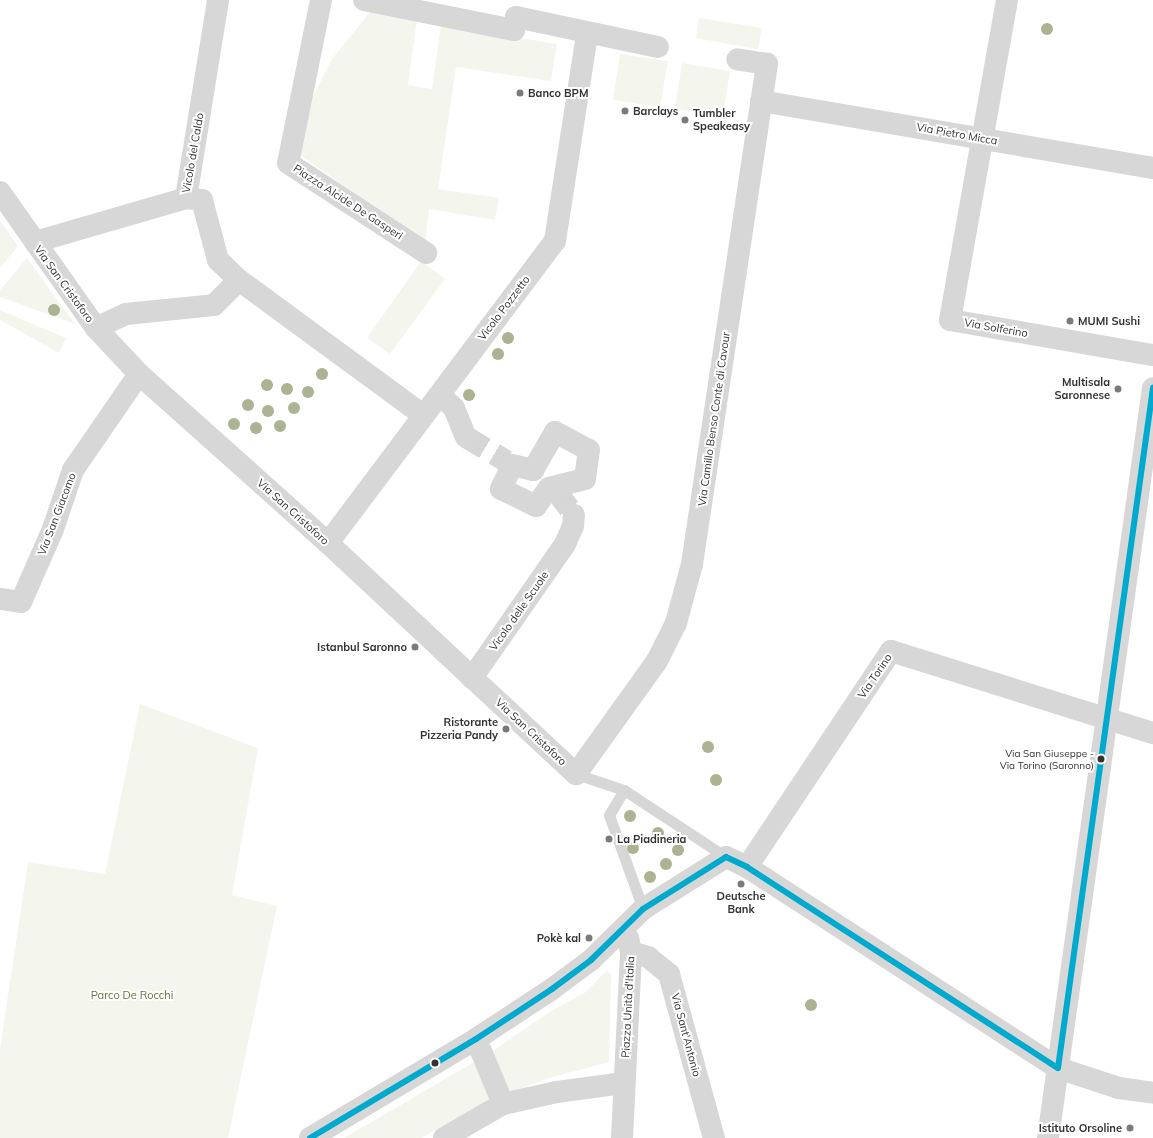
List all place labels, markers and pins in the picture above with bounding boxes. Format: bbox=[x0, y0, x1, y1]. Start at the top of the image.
place label: Banco BPM bbox=[528, 86, 588, 100]
marker: Banco BPM bbox=[515, 88, 525, 98]
place label: Barclays bbox=[633, 104, 678, 118]
marker: Barclays bbox=[620, 106, 630, 116]
place label: Tumbler Speakeasy bbox=[693, 107, 750, 133]
marker: Tumbler Speakeasy bbox=[680, 115, 690, 125]
place label: MUMI Sushi bbox=[1078, 314, 1140, 328]
marker: MUMI Sushi bbox=[1065, 316, 1075, 326]
place label: Multisala Saronnese bbox=[1055, 376, 1110, 402]
marker: Multisala Saronnese bbox=[1113, 384, 1123, 394]
place label: Istanbul Saronno bbox=[317, 640, 407, 654]
marker: Istanbul Saronno bbox=[410, 642, 420, 652]
place label: Ristorante Pizzeria Pandy bbox=[420, 716, 498, 742]
marker: Ristorante Pizzeria Pandy bbox=[501, 724, 511, 734]
place label: Via San Giuseppe - Via Torino (Saronno) bbox=[1000, 747, 1094, 770]
marker: Via San Giuseppe - Via Torino (Saronno) bbox=[1096, 754, 1106, 764]
place label: La Piadineria bbox=[617, 832, 686, 846]
marker: La Piadineria bbox=[604, 834, 614, 844]
marker: Deutsche Bank bbox=[736, 879, 746, 889]
place label: Deutsche Bank bbox=[717, 890, 765, 916]
place label: Pokè kal bbox=[537, 931, 581, 945]
marker: Pokè kal bbox=[584, 933, 594, 943]
unlabelled marker bbox=[430, 1058, 440, 1068]
place label: Istituto Orsoline bbox=[1039, 1121, 1122, 1135]
marker: Istituto Orsoline bbox=[1125, 1123, 1135, 1133]

